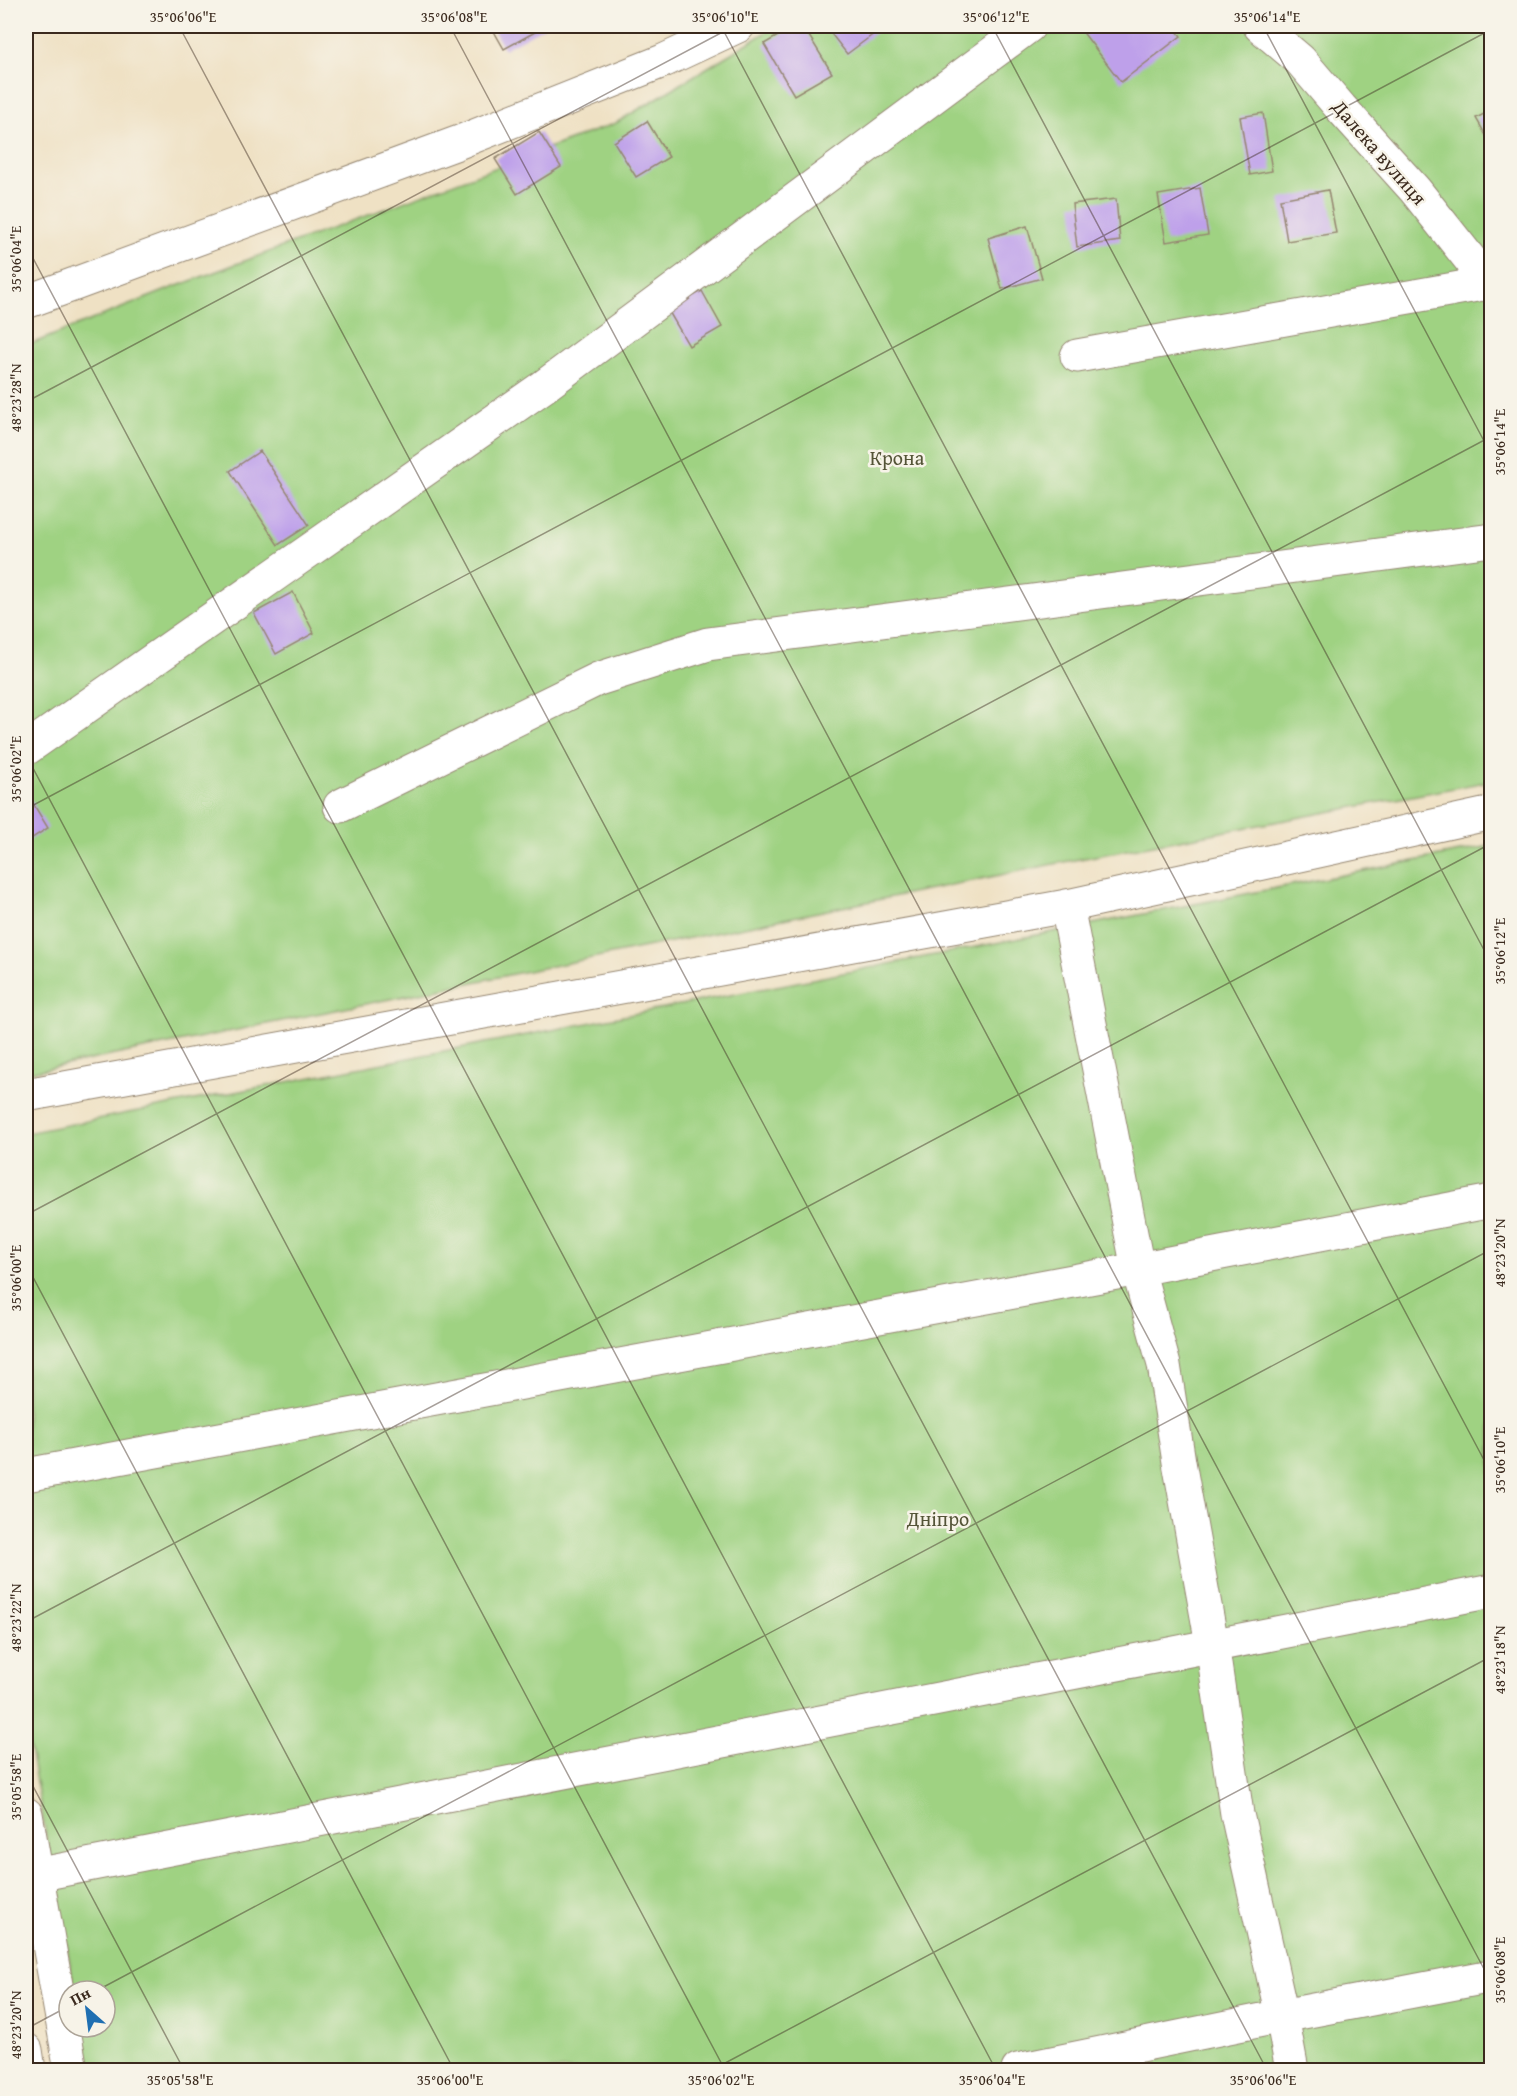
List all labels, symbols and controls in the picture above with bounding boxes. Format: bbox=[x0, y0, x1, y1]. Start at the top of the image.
text: 35°06'06"E bbox=[150, 6, 217, 27]
text: 35°06'08"E bbox=[421, 6, 488, 27]
text: 35°06'10"E bbox=[692, 6, 759, 27]
text: 35°06'12"E bbox=[963, 6, 1030, 27]
text: 35°06'14"E bbox=[1234, 6, 1301, 27]
street label: Далека вулиця bbox=[1325, 92, 1434, 211]
text: 35°06'04"E bbox=[5, 225, 26, 292]
text: 48°23'28"N bbox=[5, 363, 26, 432]
text: 35°06'14"E bbox=[1489, 408, 1510, 475]
park label: Крона bbox=[870, 443, 925, 472]
text: 35°06'02"E bbox=[5, 735, 26, 802]
text: 35°06'12"E bbox=[1489, 917, 1510, 984]
text: 48°23'20"N bbox=[1489, 1218, 1510, 1287]
text: 35°06'00"E bbox=[5, 1244, 26, 1311]
text: 35°06'10"E bbox=[1489, 1426, 1510, 1493]
park label: Дніпро bbox=[906, 1504, 969, 1533]
text: 48°23'22"N bbox=[5, 1583, 26, 1652]
text: 48°23'18"N bbox=[1489, 1625, 1510, 1694]
text: 35°05'58"E bbox=[5, 1753, 26, 1820]
text: 35°06'08"E bbox=[1489, 1936, 1510, 2003]
north arrow bbox=[57, 1979, 117, 2039]
text: Пн bbox=[65, 1980, 95, 2011]
text: 48°23'20"N bbox=[5, 1990, 26, 2059]
text: 35°05'58"E bbox=[147, 2069, 214, 2090]
text: 35°06'00"E bbox=[417, 2069, 484, 2090]
text: 35°06'02"E bbox=[688, 2069, 755, 2090]
text: 35°06'04"E bbox=[959, 2069, 1026, 2090]
text: 35°06'06"E bbox=[1230, 2069, 1297, 2090]

